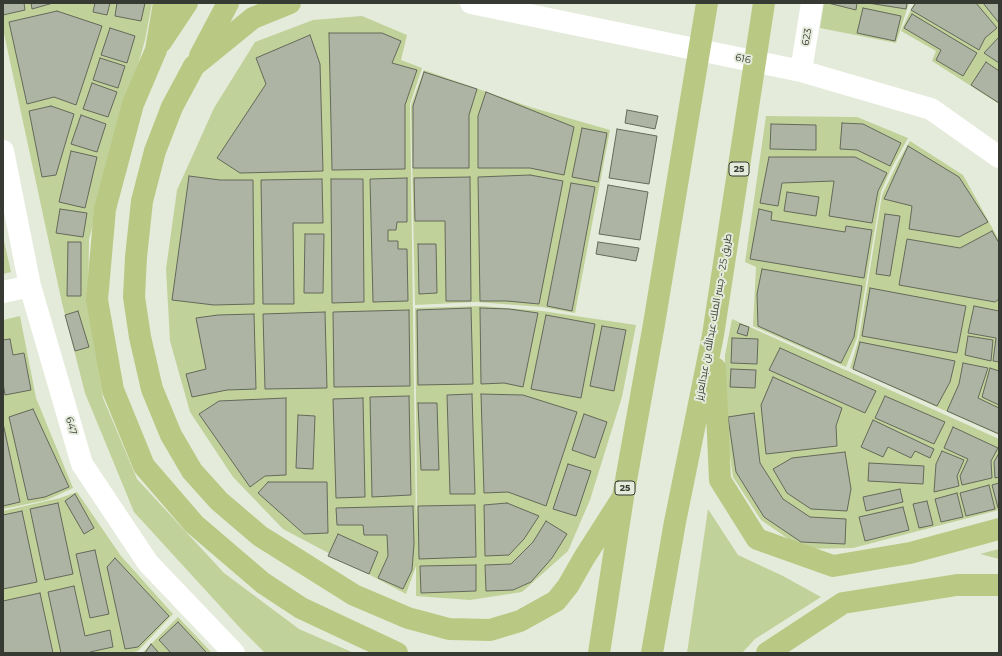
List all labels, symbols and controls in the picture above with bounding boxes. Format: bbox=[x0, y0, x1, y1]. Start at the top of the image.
street label: 623 bbox=[800, 27, 814, 47]
street label: 616 bbox=[734, 51, 752, 67]
road number: 25 bbox=[729, 162, 749, 176]
street label: طريق 25 - جسر الملك عبدالله بن عبدالعزيز bbox=[693, 233, 735, 401]
street label: 647 bbox=[63, 416, 79, 436]
road number: 25 bbox=[615, 481, 635, 495]

